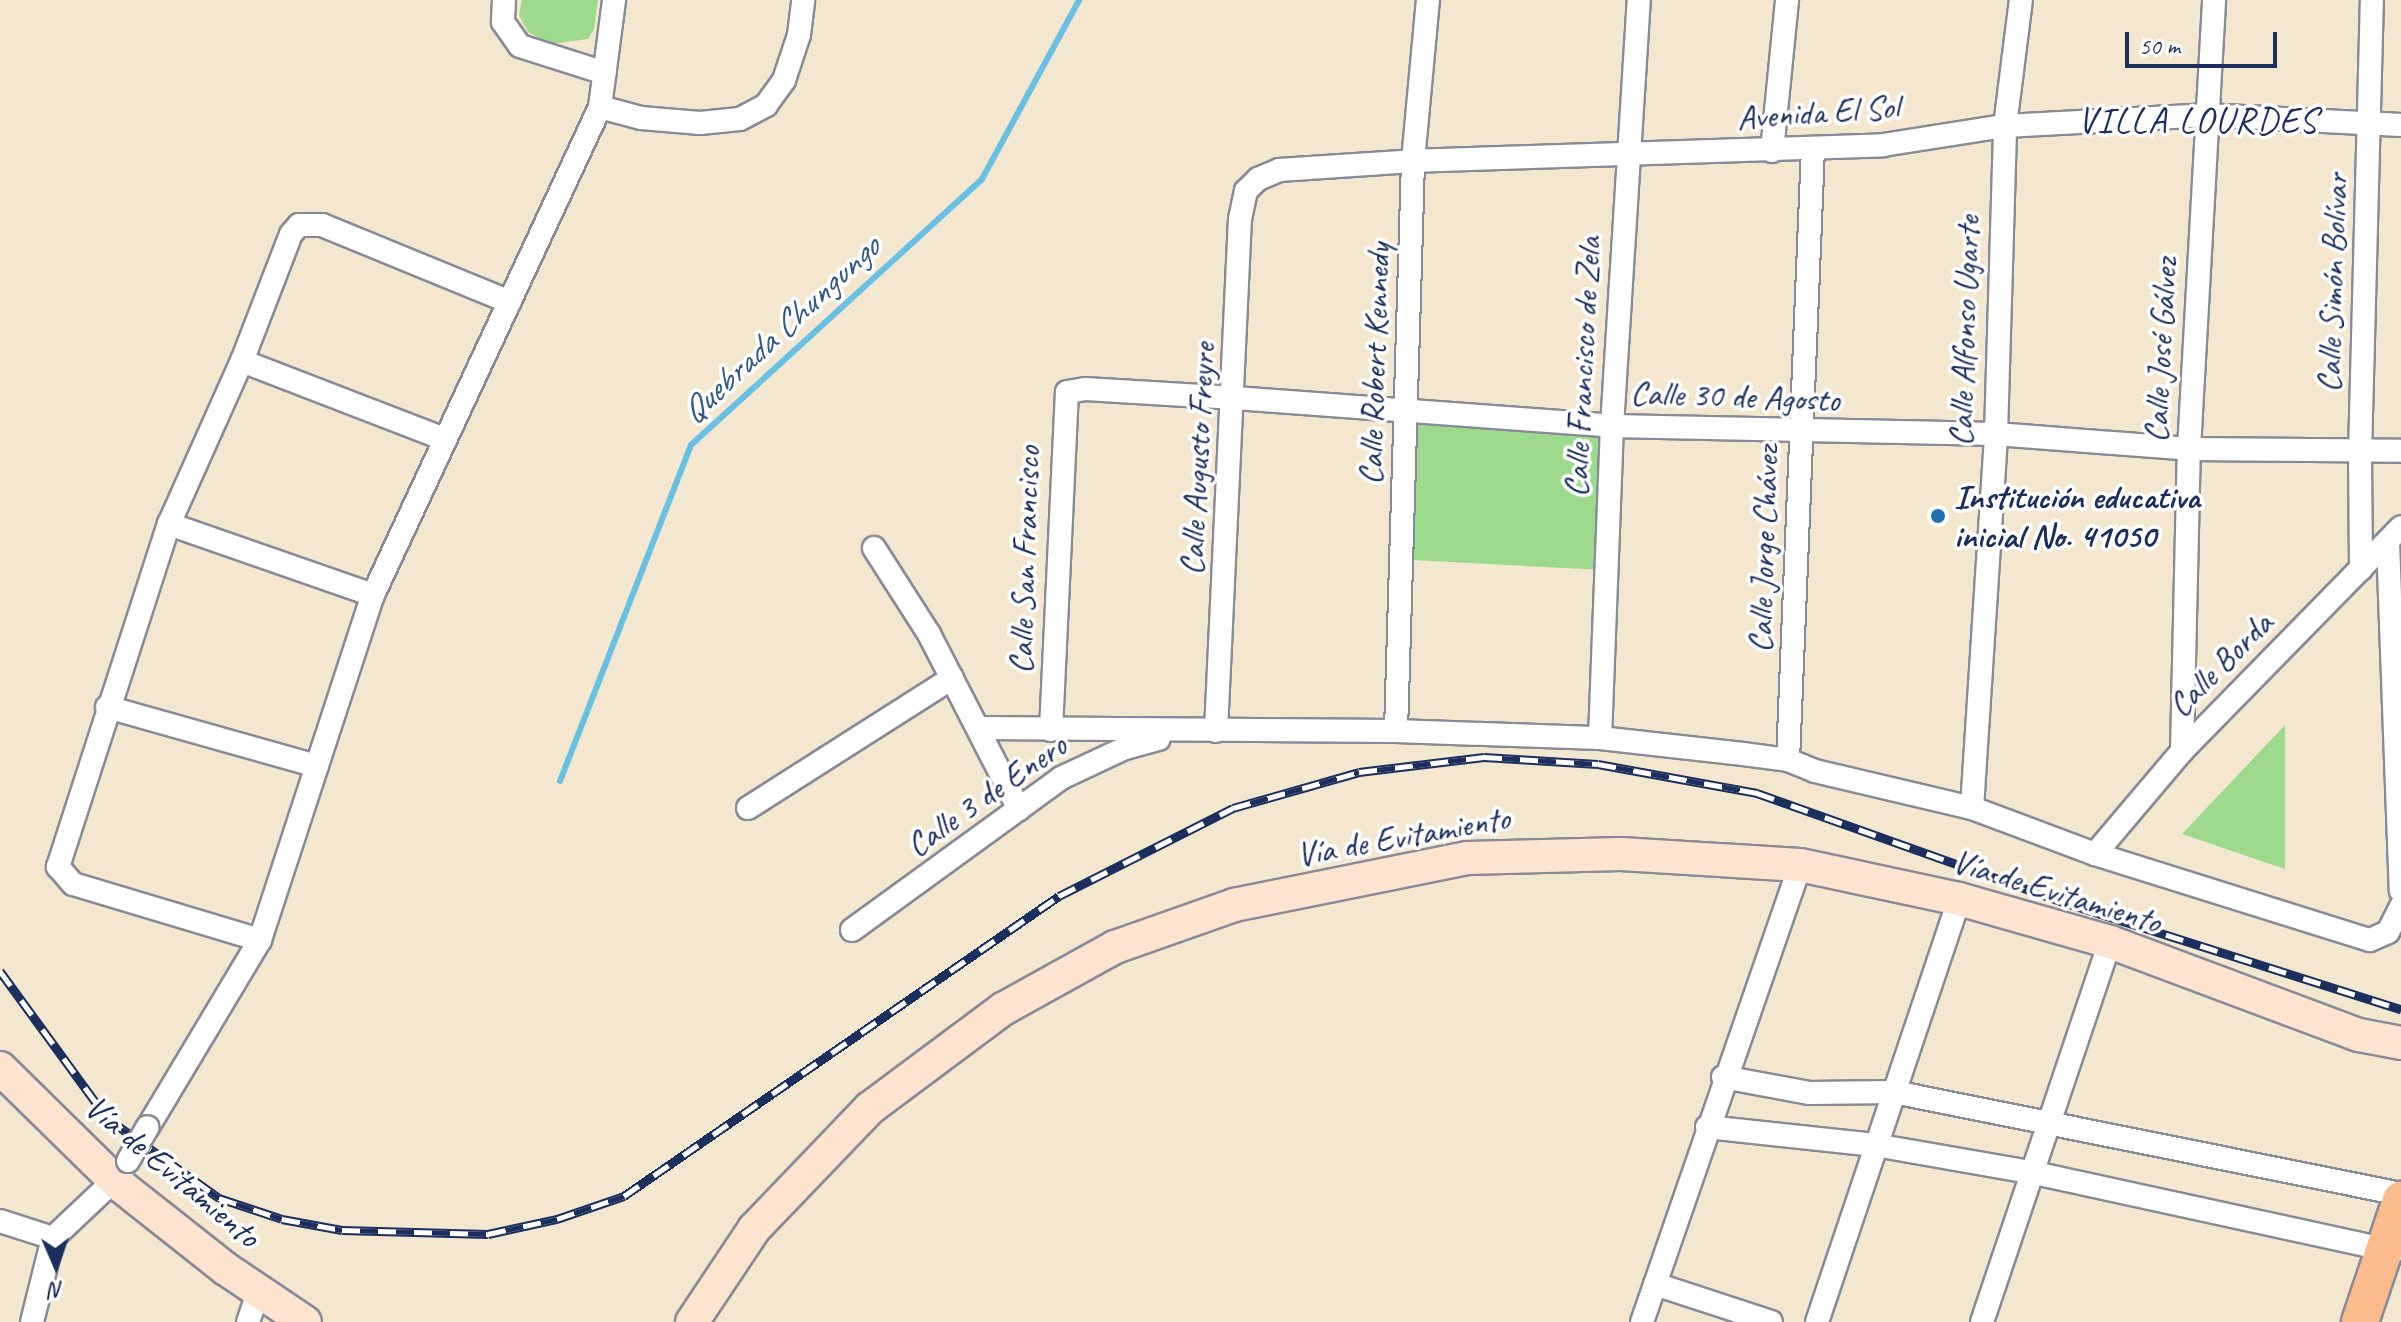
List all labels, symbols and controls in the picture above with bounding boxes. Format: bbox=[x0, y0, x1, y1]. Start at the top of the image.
scale bar bbox=[2129, 16, 2281, 66]
text: 50 m bbox=[2139, 31, 2180, 61]
street label: Avenida El Sol bbox=[1736, 86, 1900, 138]
district label: VILLA LOURDES bbox=[2079, 99, 2317, 143]
street label: Calle Simón Bolívar bbox=[2308, 173, 2356, 393]
street label: Calle Alfonso Ugarte bbox=[1940, 215, 1988, 447]
water label: Quebrada Chungungo bbox=[672, 227, 888, 433]
street label: Calle Francisco de Zela bbox=[1555, 235, 1609, 499]
street label: Calle Robert Kennedy bbox=[1349, 242, 1399, 486]
street label: Calle José Gálvez bbox=[2135, 257, 2185, 443]
street label: Calle Augusto Freyre bbox=[1171, 342, 1223, 576]
street label: Calle 30 de Agosto bbox=[1630, 372, 1840, 420]
street label: Calle San Francisco bbox=[1000, 445, 1048, 675]
street label: Calle Jorge Chávez bbox=[1739, 445, 1787, 653]
place label: Institución educativa inicial No. 41050 bbox=[1954, 476, 2199, 556]
marker: Institución educativa inicial No. 41050 bbox=[1929, 507, 1947, 525]
street label: Calle Borda bbox=[2159, 603, 2281, 725]
street label: Calle 3 de Enero bbox=[898, 725, 1074, 865]
street label: Vía de Evitamiento bbox=[1294, 797, 1512, 875]
street label: Vía de Evitamiento bbox=[1949, 840, 2165, 942]
street label: Vía de Evitamiento bbox=[78, 1087, 268, 1255]
north arrow bbox=[16, 1226, 96, 1306]
text: N bbox=[50, 1276, 64, 1304]

